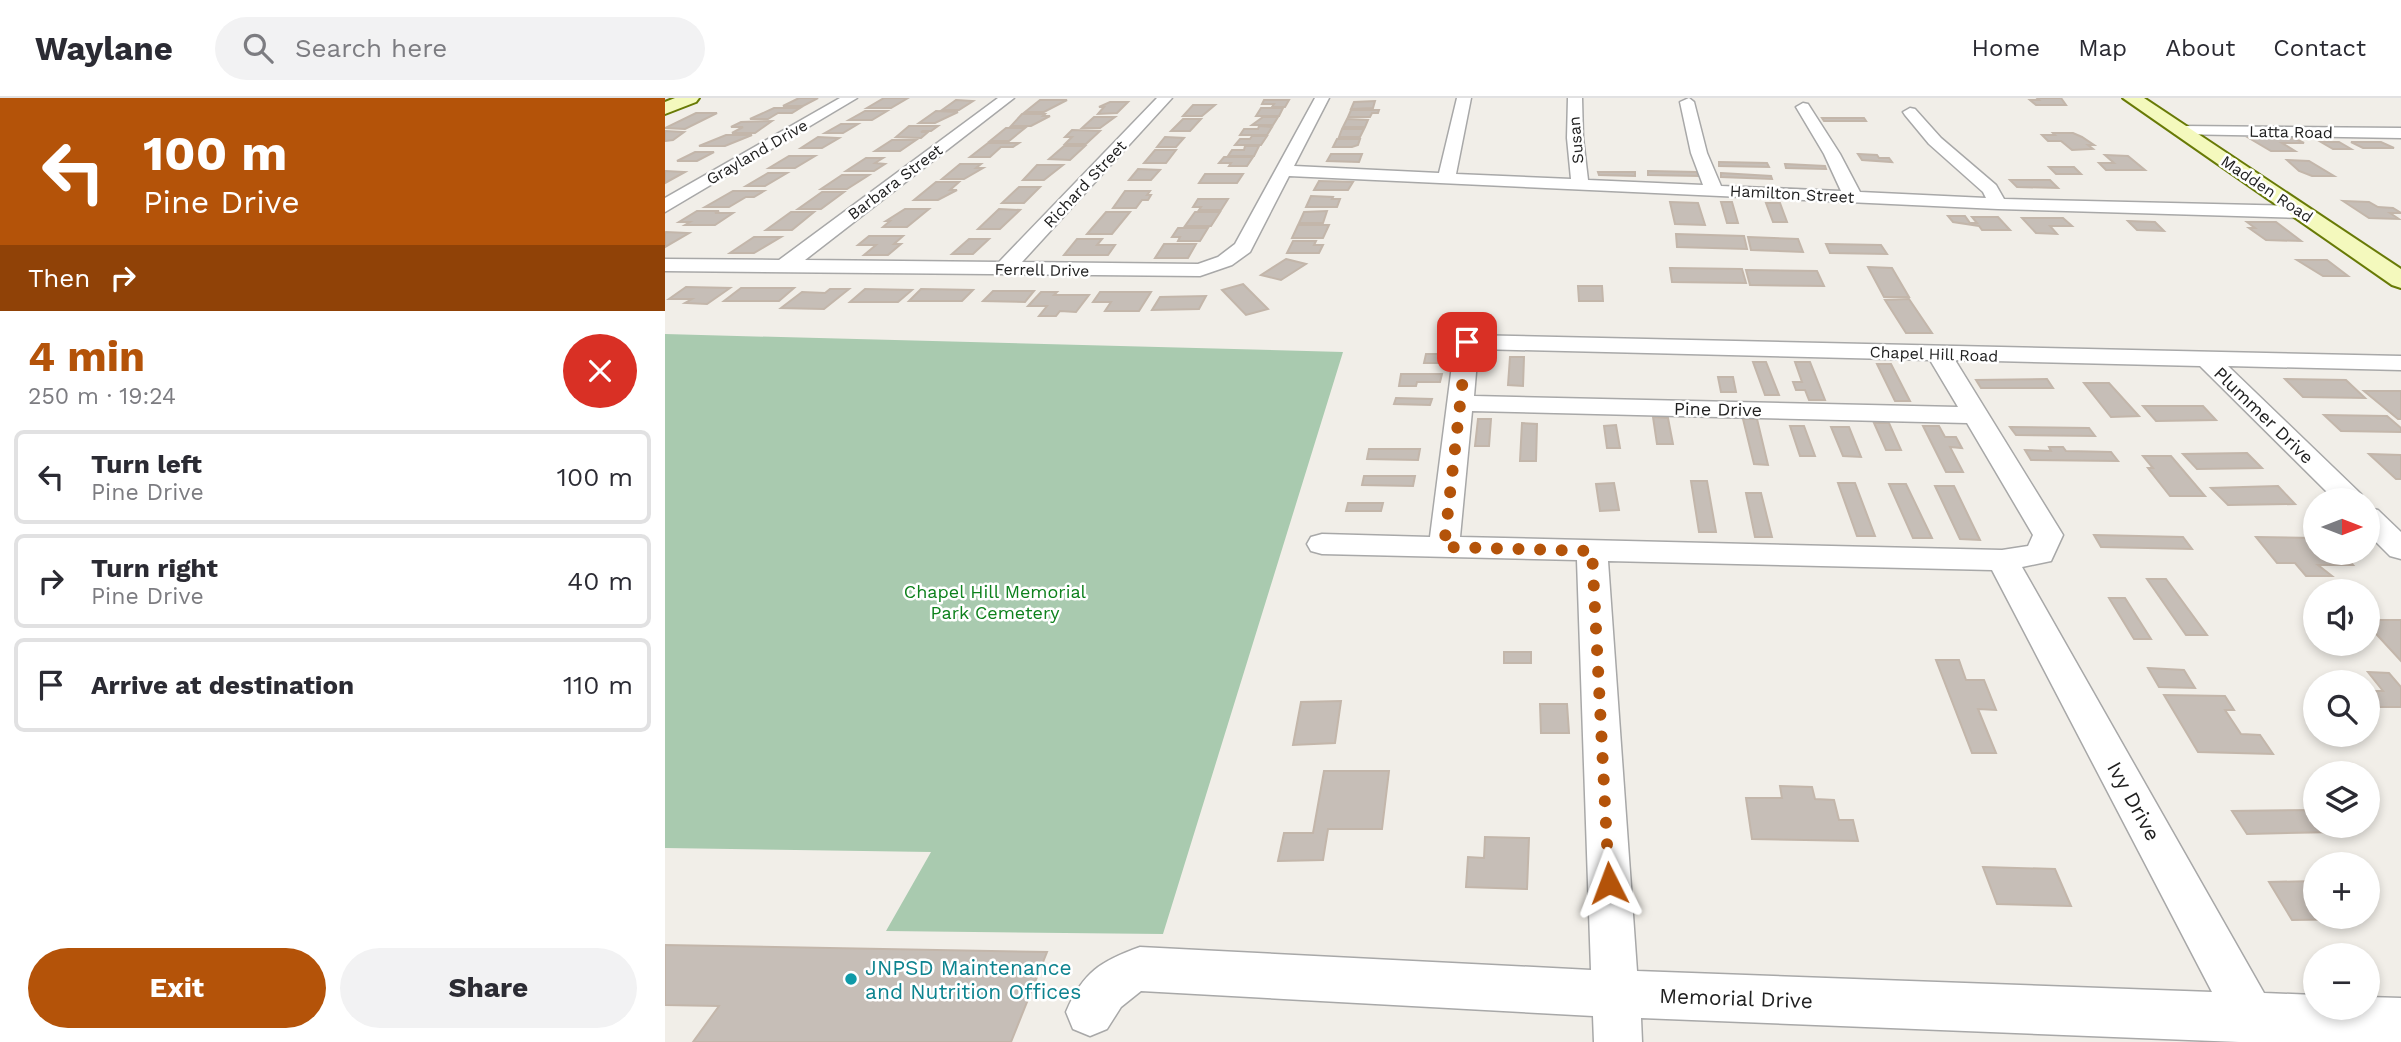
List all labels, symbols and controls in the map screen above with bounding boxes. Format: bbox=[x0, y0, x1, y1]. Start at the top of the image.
search box bbox=[215, 17, 705, 80]
text: Waylane bbox=[35, 29, 173, 68]
icon: search bbox=[239, 29, 277, 67]
text: Search here bbox=[295, 33, 447, 63]
text: Home bbox=[1972, 34, 2040, 62]
text: Map bbox=[2078, 34, 2127, 62]
text: About bbox=[2165, 34, 2235, 62]
text: Contact bbox=[2273, 34, 2366, 62]
street label: Grayland Drive bbox=[703, 115, 811, 189]
street label: Susan bbox=[1564, 116, 1588, 164]
street label: Latta Road bbox=[2249, 122, 2333, 142]
text: 100 m bbox=[143, 124, 287, 182]
icon: left bbox=[28, 126, 119, 217]
street label: Richard Street bbox=[1040, 136, 1131, 232]
street label: Barbara Street bbox=[844, 140, 946, 224]
street label: Madden Road bbox=[2218, 151, 2316, 227]
street label: Hamilton Street bbox=[1729, 181, 1855, 207]
text: Pine Drive bbox=[143, 183, 300, 221]
icon: right bbox=[104, 259, 142, 297]
street label: Ferrell Drive bbox=[995, 260, 1089, 280]
text: Then bbox=[28, 263, 90, 293]
pin bbox=[1437, 312, 1497, 372]
icon: arrive bbox=[1448, 323, 1486, 361]
text: 4 min bbox=[28, 332, 145, 381]
button: close bbox=[563, 334, 637, 408]
street label: Chapel Hill Road bbox=[1869, 342, 1999, 366]
street label: Plummer Drive bbox=[2210, 362, 2318, 468]
text: 250 m · 19:24 bbox=[28, 383, 176, 410]
street label: Pine Drive bbox=[1674, 398, 1762, 420]
text: Turn left bbox=[91, 449, 202, 479]
icon: left bbox=[32, 458, 70, 496]
text: 100 m bbox=[557, 462, 633, 492]
text: Pine Drive bbox=[91, 479, 204, 506]
north arrow bbox=[2303, 488, 2380, 565]
map controls bbox=[2303, 488, 2380, 1020]
text: Turn right bbox=[91, 553, 218, 583]
icon: right bbox=[32, 562, 70, 600]
text: 40 m bbox=[567, 566, 633, 596]
button: sound bbox=[2303, 579, 2380, 656]
park label: Chapel Hill Memorial Park Cemetery bbox=[904, 581, 1087, 623]
text: Pine Drive bbox=[91, 583, 204, 610]
icon: arrive bbox=[32, 666, 70, 704]
text: Arrive at destination bbox=[91, 670, 354, 700]
text: 110 m bbox=[563, 670, 633, 700]
button: search bbox=[2303, 670, 2380, 747]
street label: Ivy Drive bbox=[2102, 757, 2166, 845]
button: layers bbox=[2303, 761, 2380, 838]
position arrow bbox=[1572, 846, 1646, 920]
button: + bbox=[2303, 852, 2380, 929]
button: − bbox=[2303, 943, 2380, 1020]
button: Exit bbox=[28, 948, 326, 1028]
button: Share bbox=[340, 948, 637, 1028]
place label: JNPSD Maintenance and Nutrition Offices bbox=[865, 955, 1081, 1004]
marker: JNPSD Maintenance and Nutrition Offices bbox=[843, 971, 859, 987]
street label: Memorial Drive bbox=[1659, 983, 1813, 1013]

